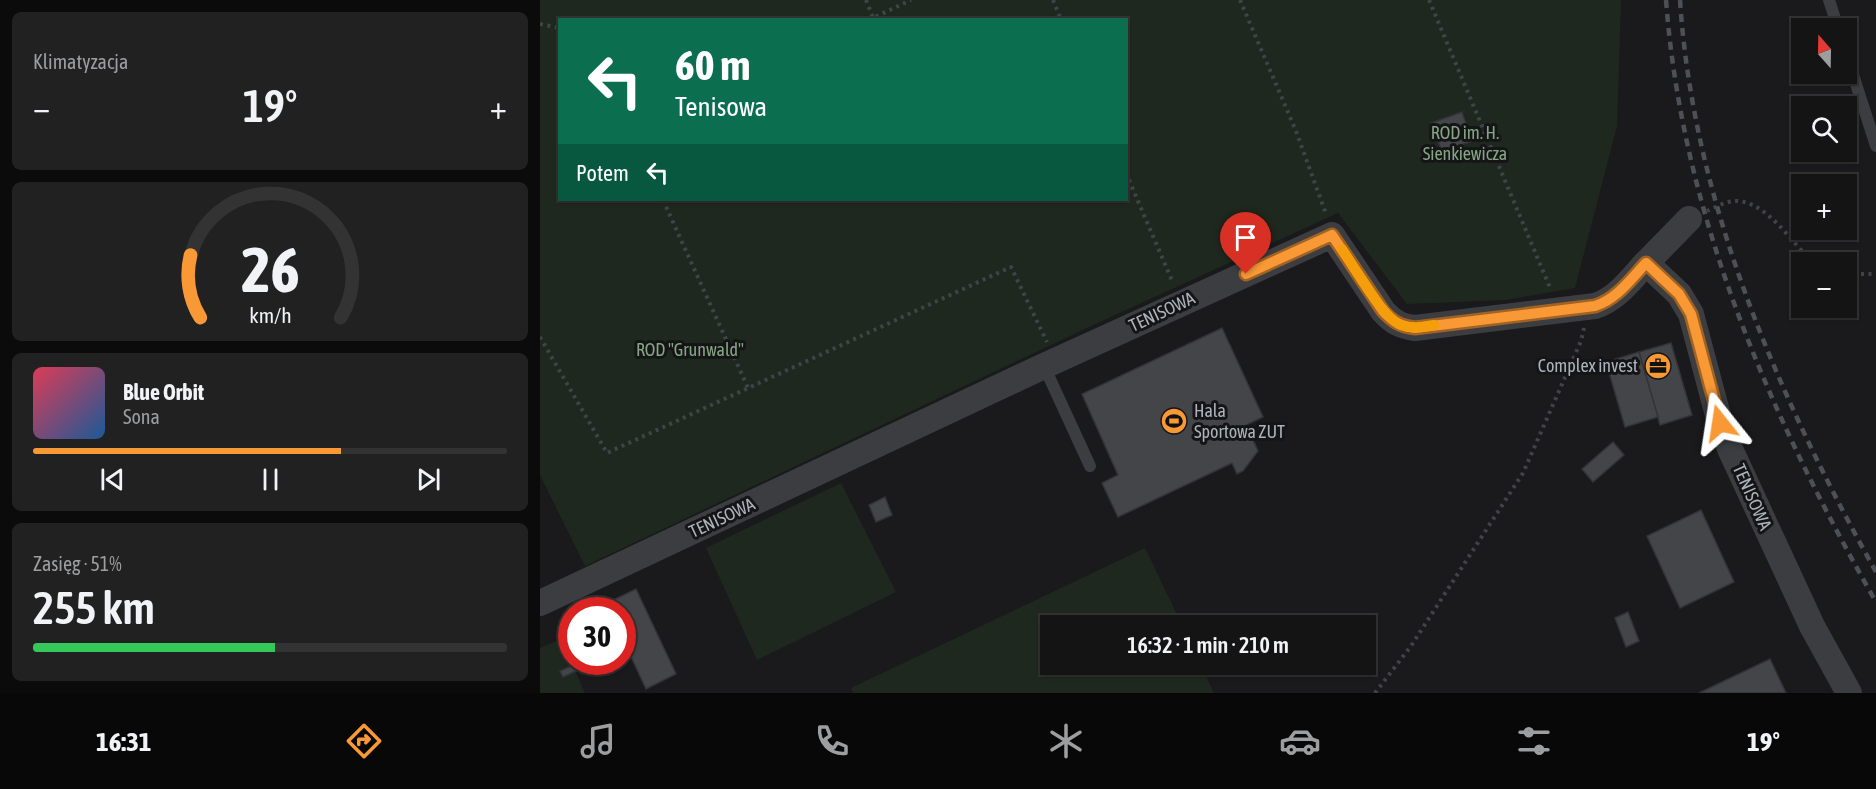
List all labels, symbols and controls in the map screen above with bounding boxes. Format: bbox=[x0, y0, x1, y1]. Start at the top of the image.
north arrow bbox=[1791, 18, 1857, 84]
map controls bbox=[1791, 18, 1857, 318]
text: 60 m bbox=[675, 41, 750, 89]
icon: left bbox=[576, 42, 654, 120]
text: Klimatyzacja bbox=[33, 50, 128, 73]
text: 19° bbox=[243, 80, 297, 132]
text: − bbox=[33, 88, 50, 126]
text: + bbox=[490, 88, 507, 126]
text: Tenisowa bbox=[675, 91, 767, 122]
button: search bbox=[1791, 96, 1857, 162]
park label: ROD im. H. Sienkiewicza bbox=[1423, 122, 1507, 164]
icon: left bbox=[641, 156, 674, 189]
text: Potem bbox=[576, 160, 629, 186]
button: + bbox=[1791, 174, 1857, 240]
pin bbox=[1220, 212, 1271, 274]
icon: arrive bbox=[1229, 221, 1262, 254]
text: 26 bbox=[241, 235, 299, 306]
button: − bbox=[1791, 252, 1857, 318]
street label: TENISOWA bbox=[1126, 287, 1198, 336]
text: km/h bbox=[249, 304, 291, 329]
park label: ROD "Grunwald" bbox=[636, 339, 744, 360]
office icon: Complex invest bbox=[1643, 351, 1673, 381]
place label: Complex invest bbox=[1538, 355, 1638, 376]
text: Blue Orbit bbox=[123, 379, 204, 405]
position arrow bbox=[1688, 391, 1752, 455]
place label: Hala Sportowa ZUT bbox=[1194, 400, 1285, 442]
text: Sona bbox=[123, 405, 160, 428]
sports icon: Hala Sportowa ZUT bbox=[1159, 406, 1189, 436]
street label: TENISOWA bbox=[1729, 460, 1776, 533]
icon: previous bbox=[96, 463, 129, 496]
icon: pause bbox=[254, 463, 287, 496]
icon: next bbox=[412, 463, 445, 496]
street label: TENISOWA bbox=[686, 493, 758, 542]
text: Zasięg · 51% bbox=[33, 552, 122, 575]
text: 255 km bbox=[33, 582, 155, 634]
speed limit sign: 30 bbox=[558, 597, 636, 675]
text: 16:32 · 1 min · 210 m bbox=[1127, 632, 1289, 658]
icon: directions bbox=[343, 720, 385, 762]
icon: music bbox=[577, 720, 619, 762]
icon: phone bbox=[811, 720, 853, 762]
icon: climate bbox=[1045, 720, 1087, 762]
icon: car bbox=[1279, 720, 1321, 762]
icon: filters bbox=[1513, 720, 1555, 762]
text: 16:31 bbox=[96, 726, 152, 757]
text: 19° bbox=[1747, 726, 1780, 757]

